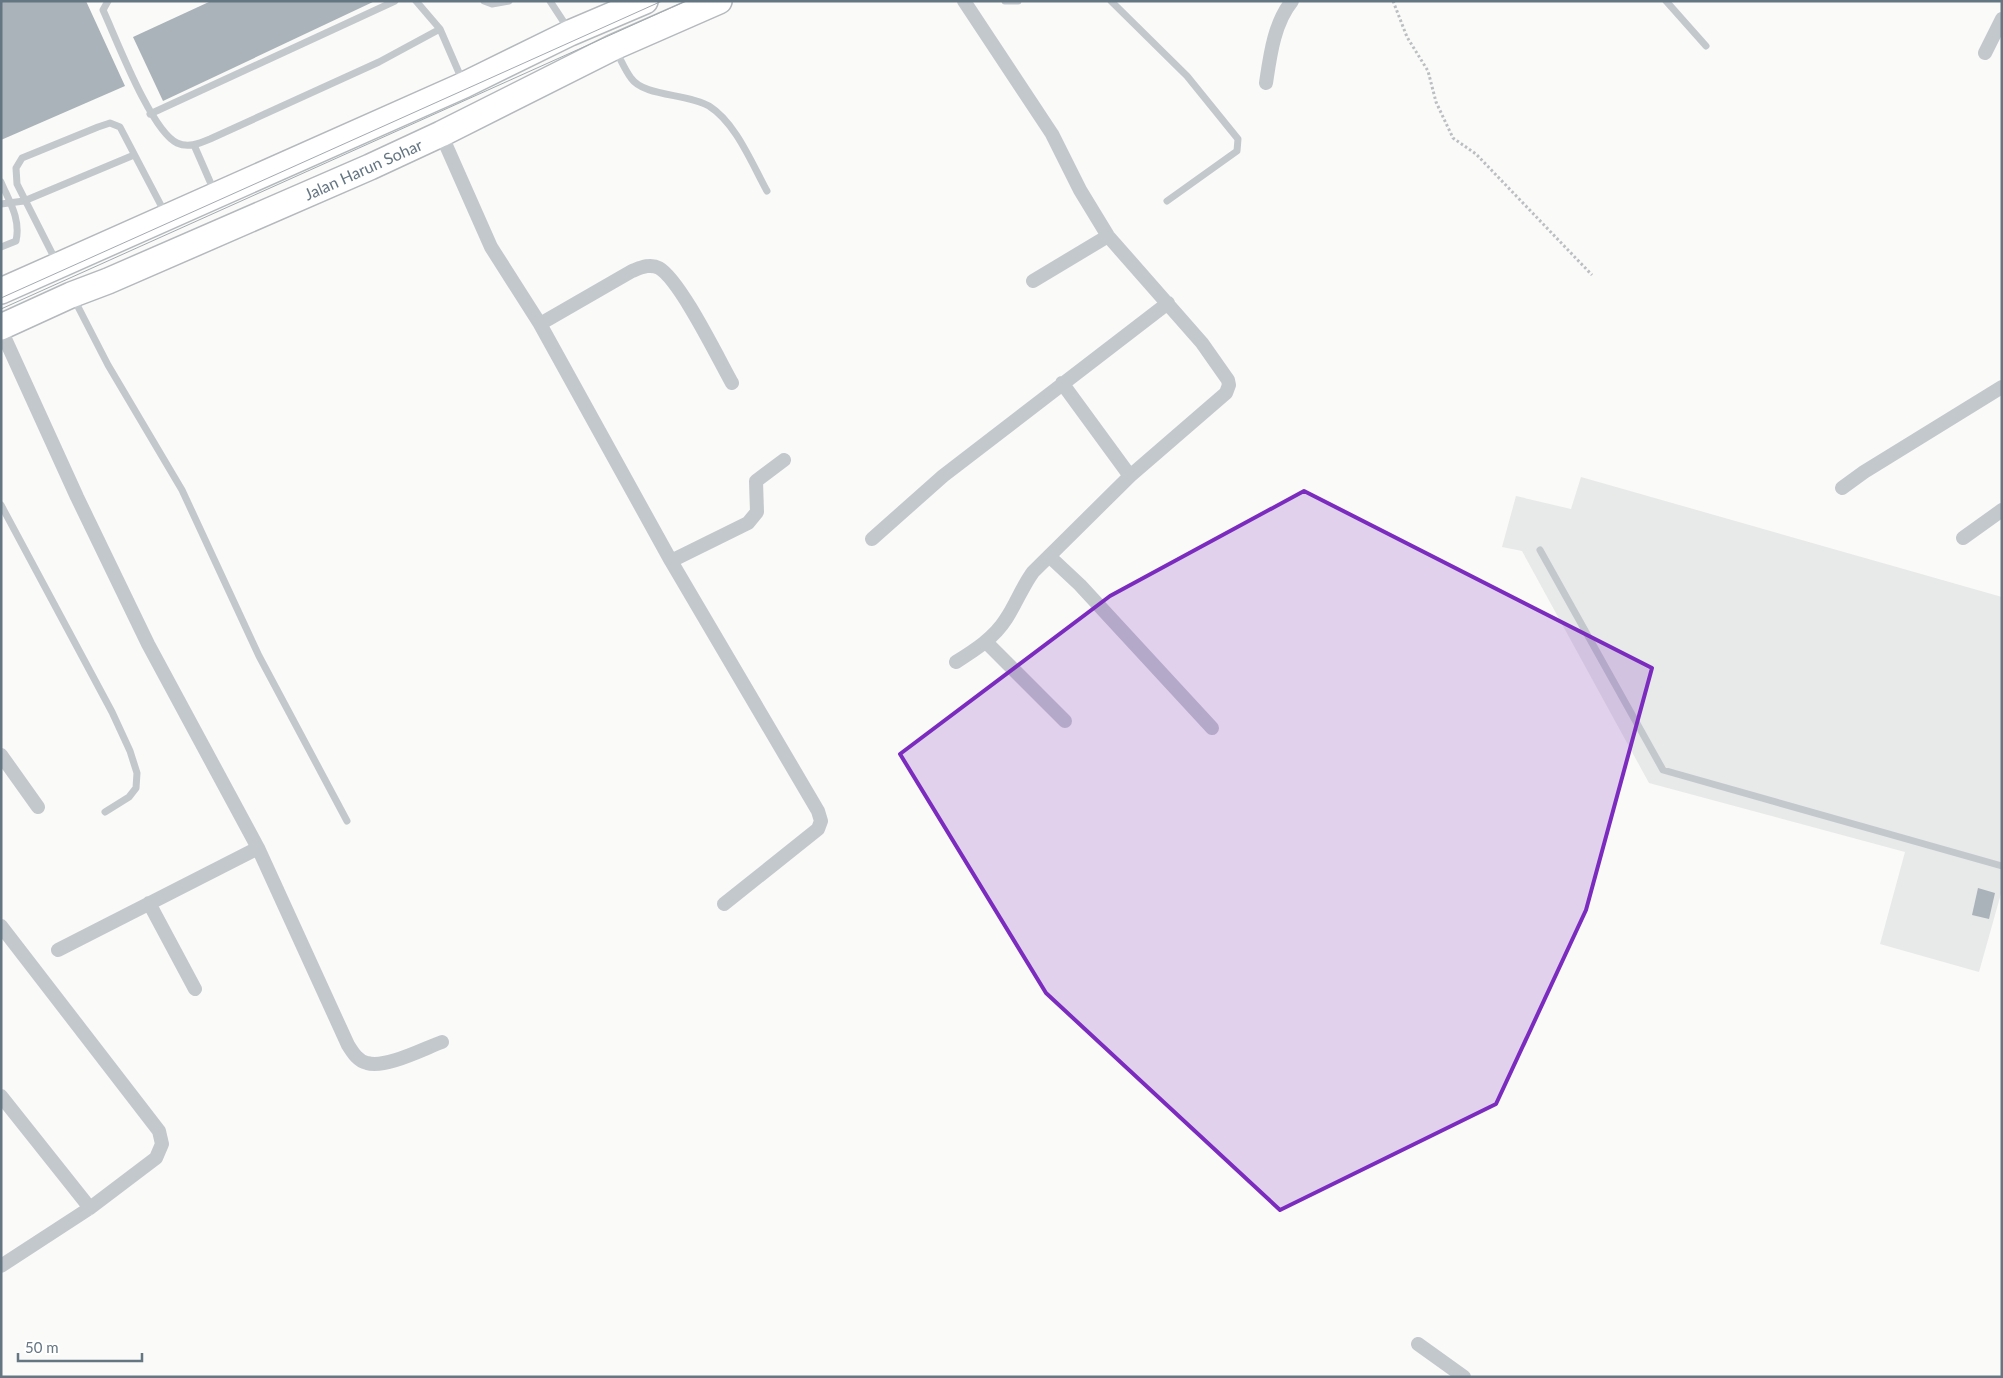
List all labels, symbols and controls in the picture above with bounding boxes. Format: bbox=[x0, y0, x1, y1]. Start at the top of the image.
street label: Jalan Harun Sohar bbox=[301, 134, 425, 204]
scale bar bbox=[18, 1330, 141, 1362]
text: 50 m bbox=[25, 1338, 59, 1356]

